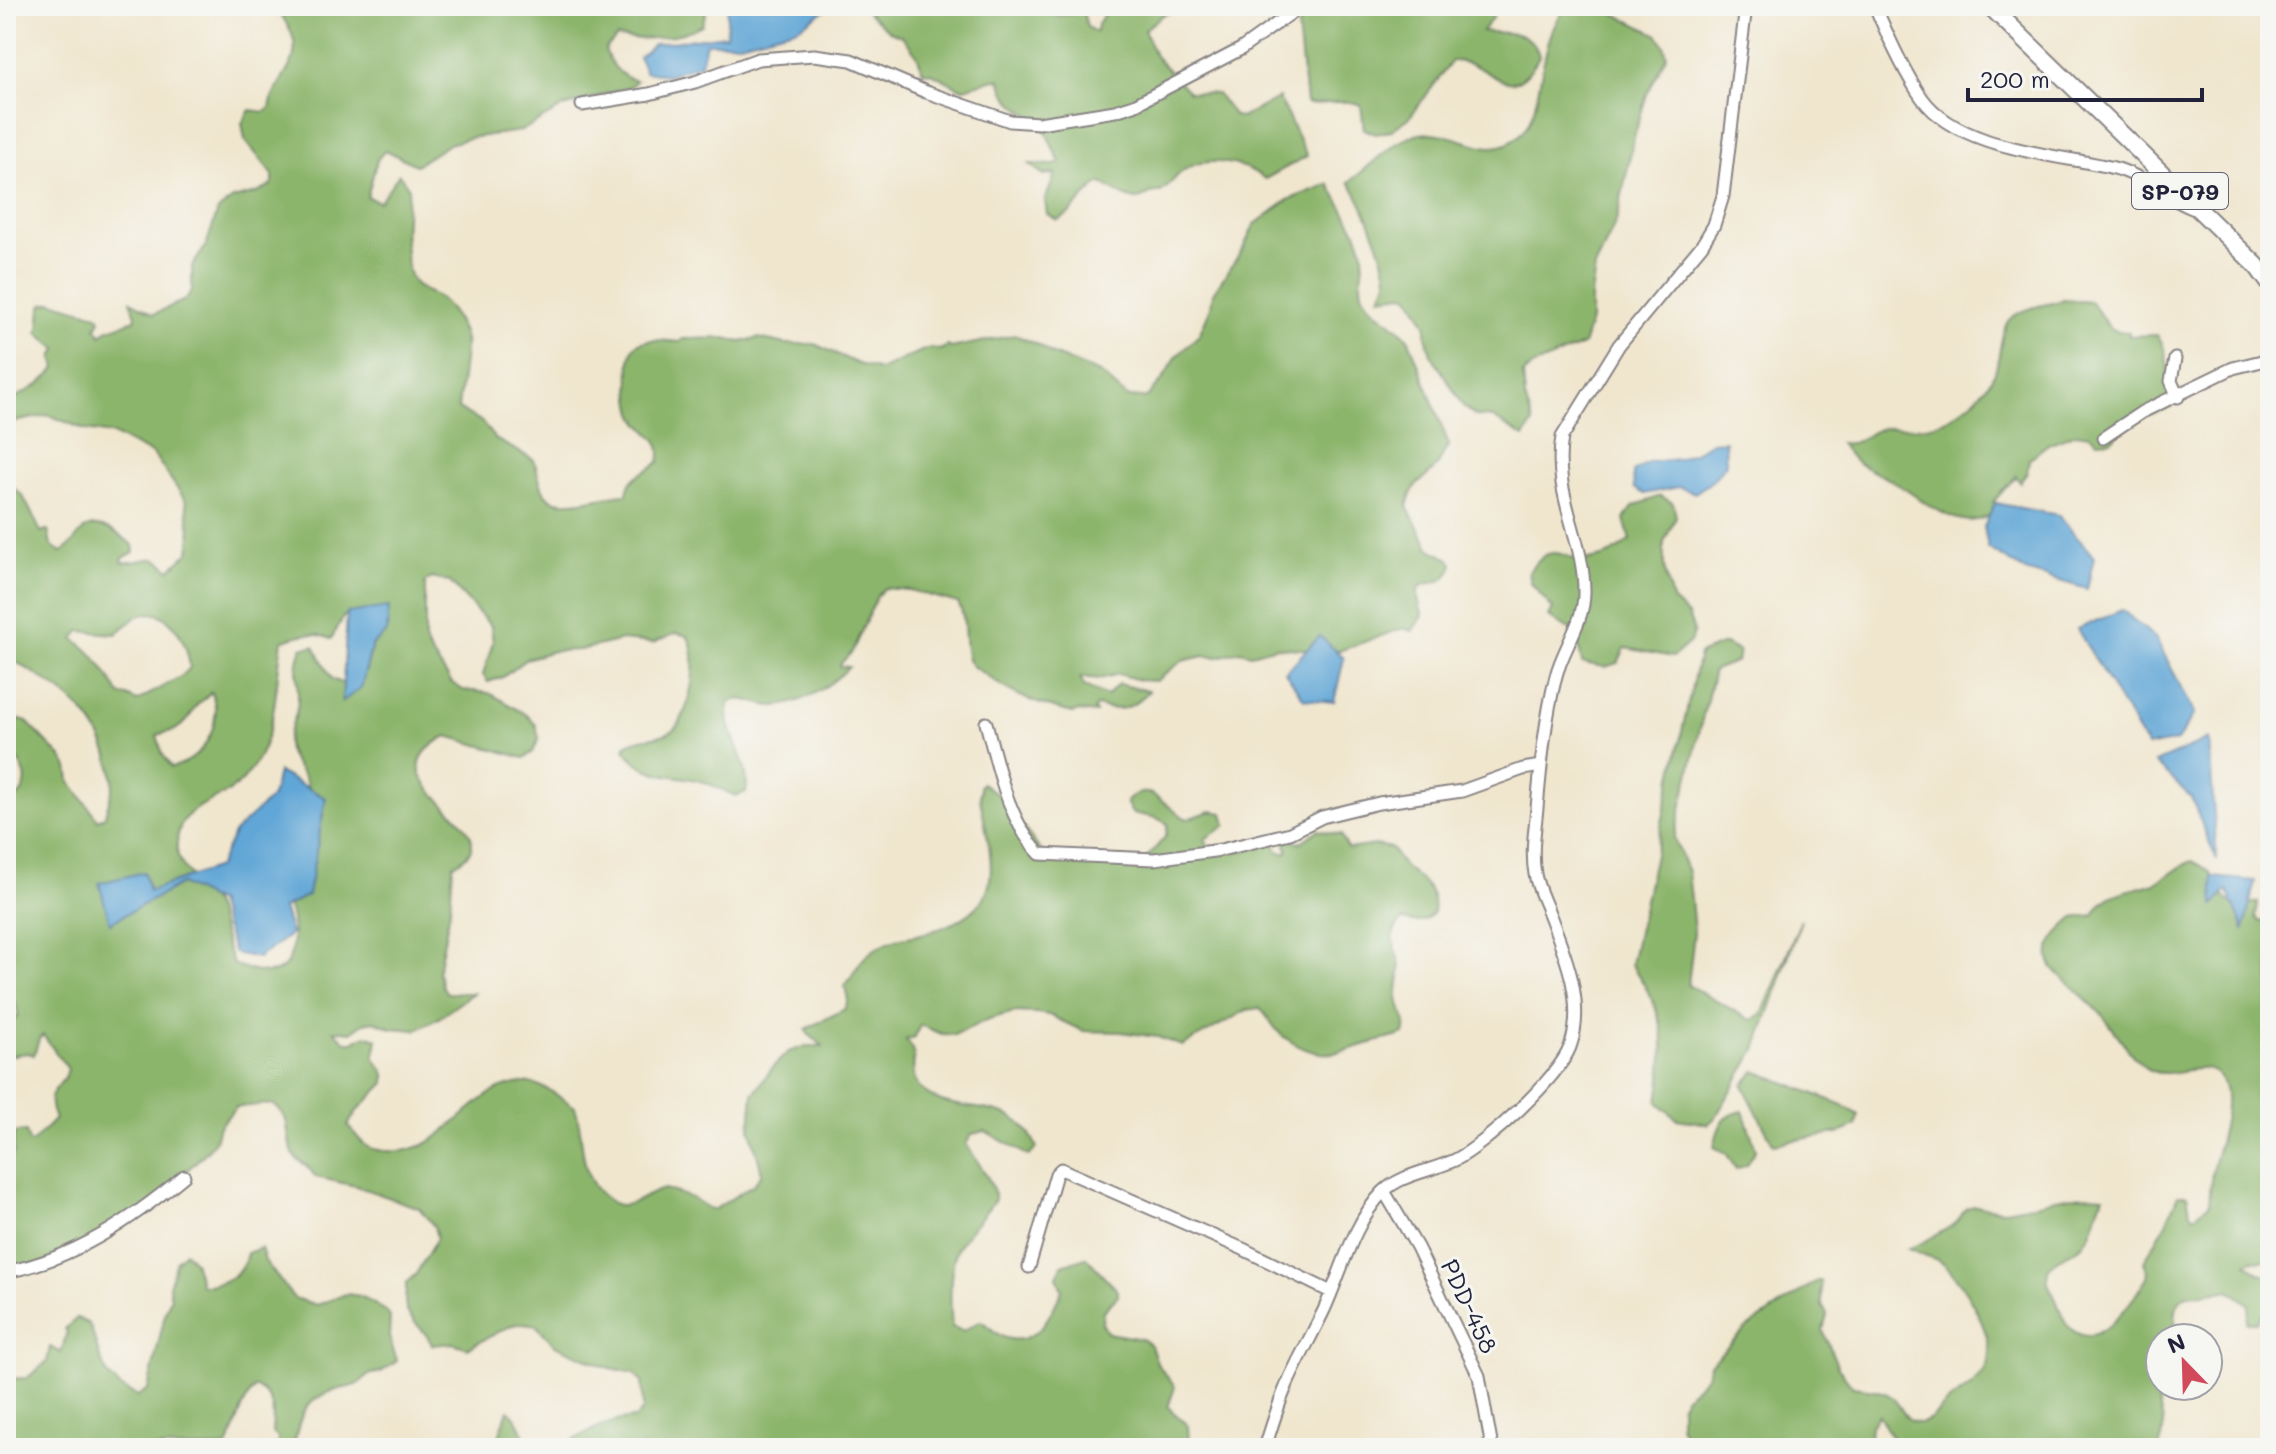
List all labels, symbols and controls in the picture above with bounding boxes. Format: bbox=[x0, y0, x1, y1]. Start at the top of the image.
scale bar bbox=[1968, 52, 2202, 102]
text: 200 m bbox=[1980, 63, 2050, 94]
road number: SP-079 bbox=[2132, 173, 2228, 209]
street label: PDD-458 bbox=[1435, 1254, 1505, 1358]
north arrow bbox=[2144, 1322, 2224, 1402]
text: N bbox=[2163, 1327, 2189, 1360]

